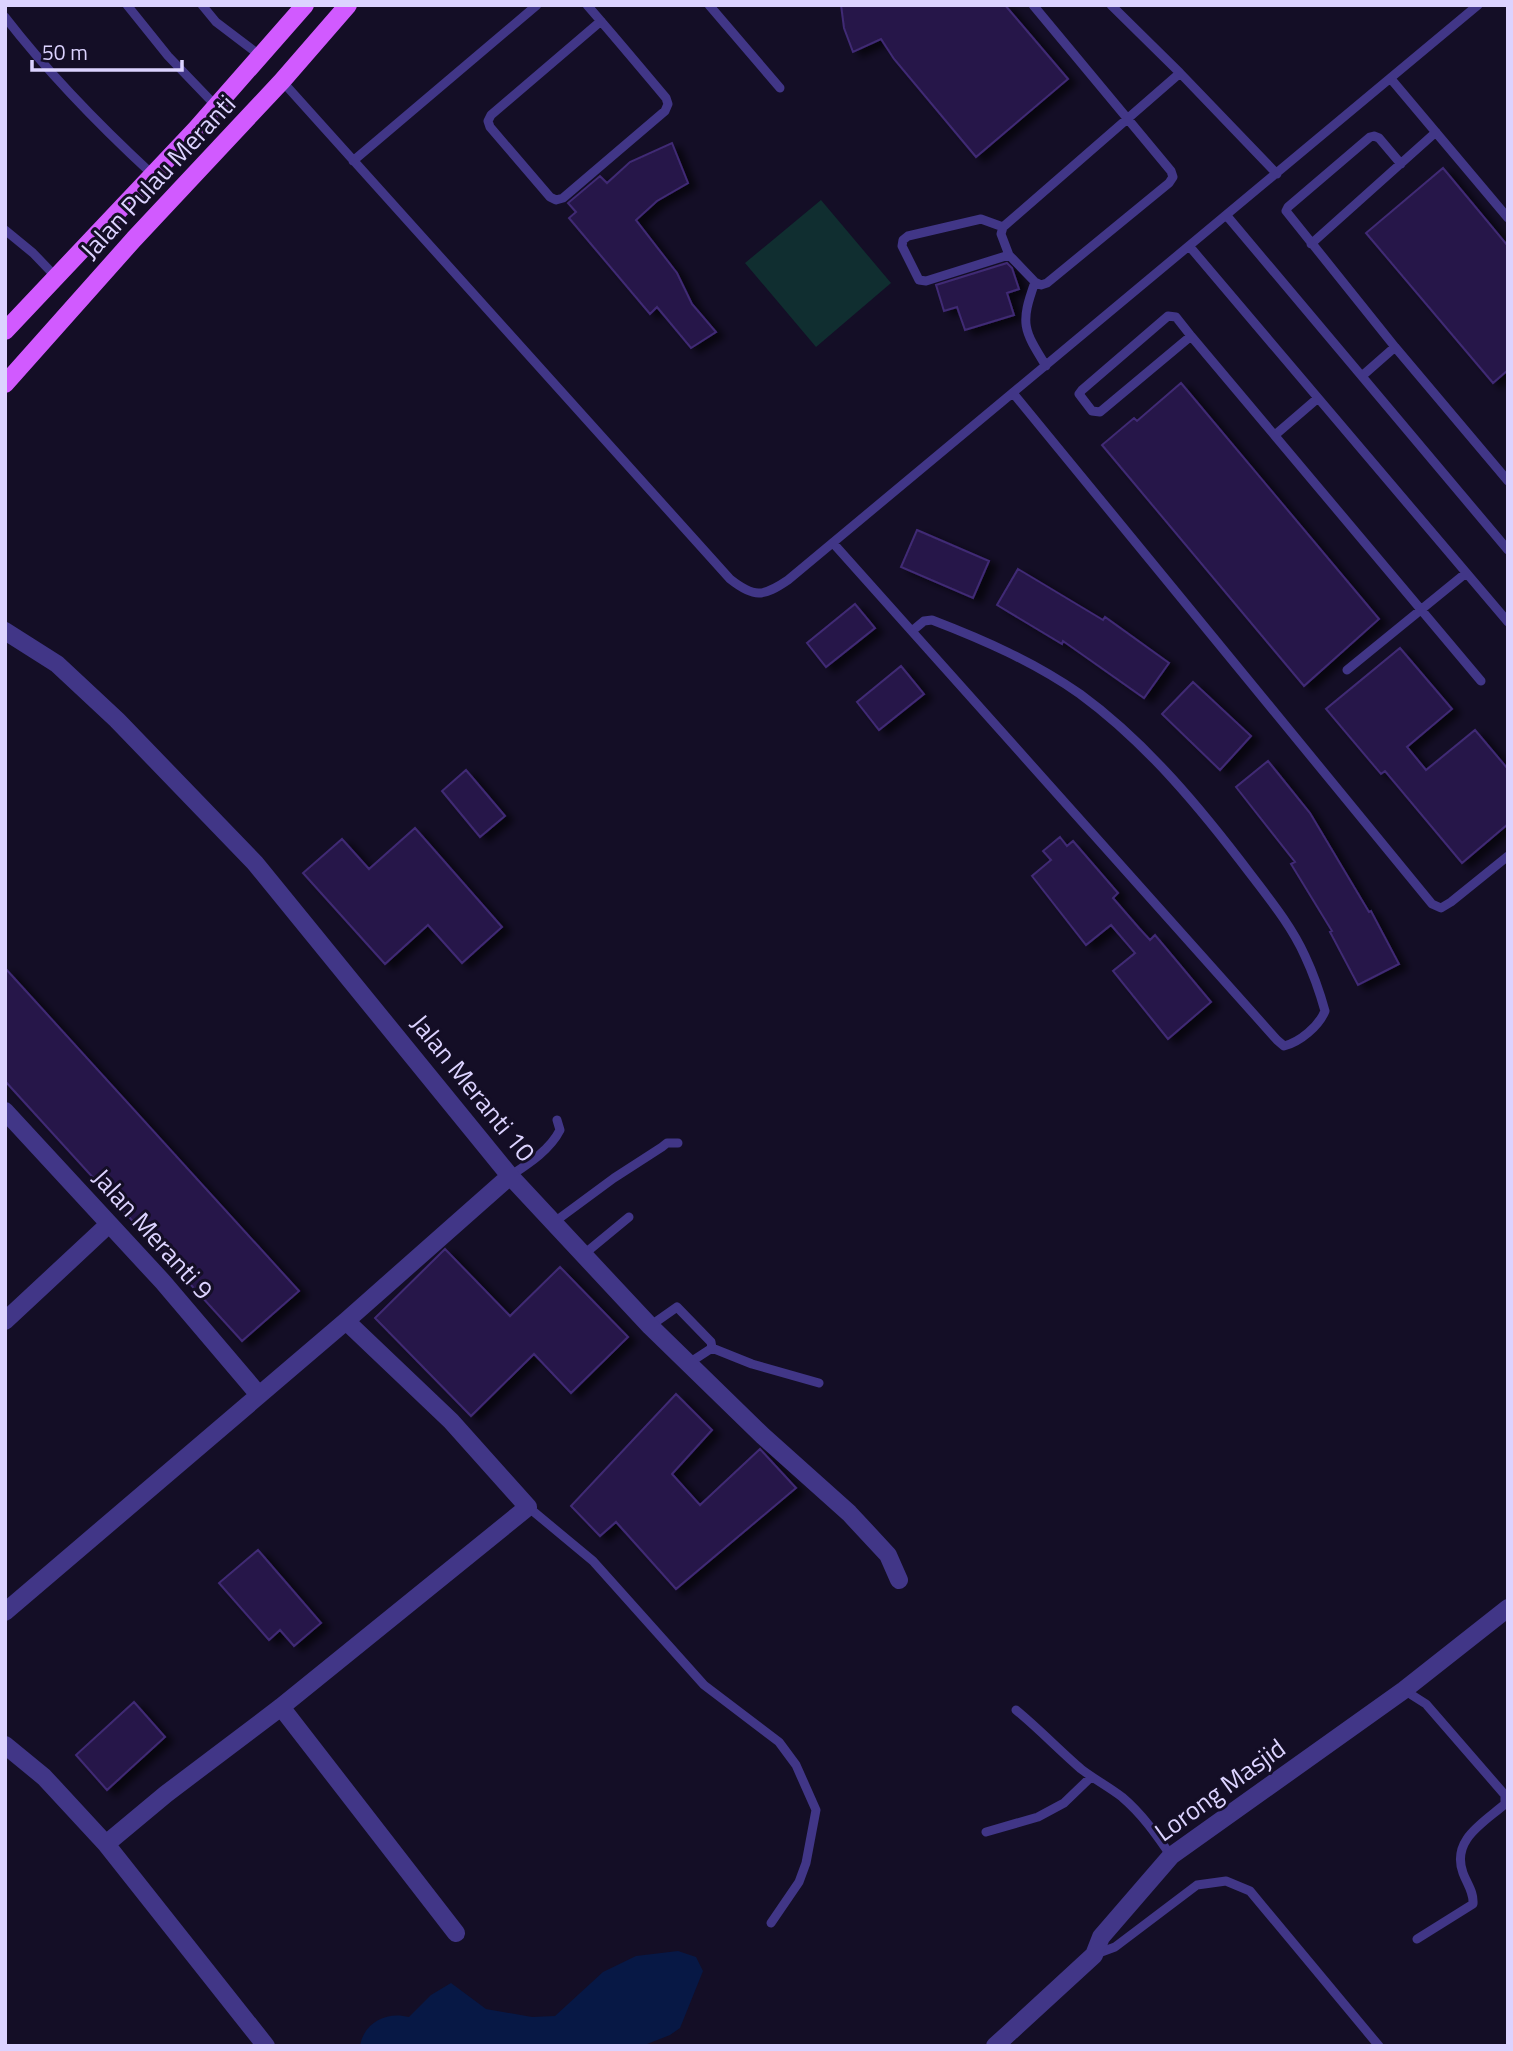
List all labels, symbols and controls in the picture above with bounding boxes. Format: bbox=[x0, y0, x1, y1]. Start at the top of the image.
scale bar bbox=[32, 28, 182, 72]
text: 50 m bbox=[42, 36, 88, 68]
street label: Jalan Pulau Meranti bbox=[71, 86, 244, 268]
street label: Jalan Meranti 10 bbox=[402, 1006, 545, 1170]
street label: Jalan Meranti 9 bbox=[84, 1159, 223, 1308]
street label: Lorong Masjid bbox=[1146, 1729, 1293, 1851]

